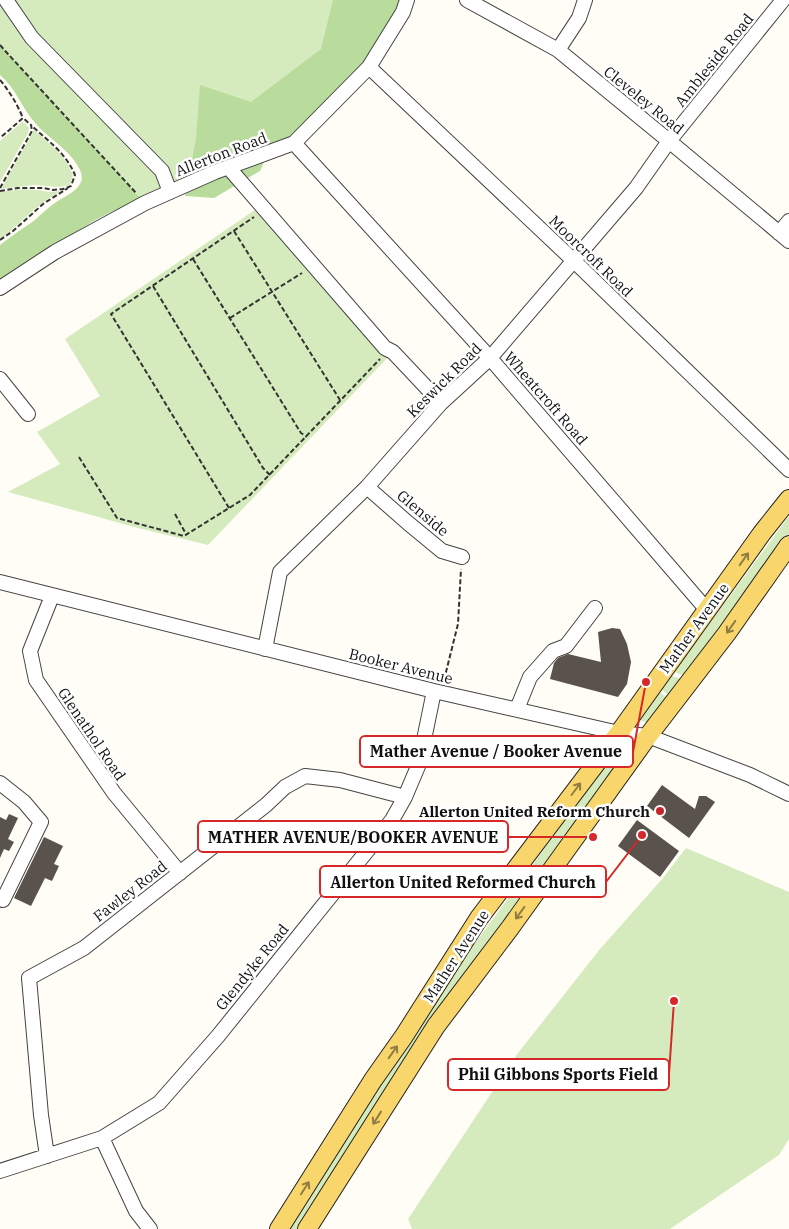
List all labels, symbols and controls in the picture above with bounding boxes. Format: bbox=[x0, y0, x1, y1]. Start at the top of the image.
street label: Ambleside Road bbox=[671, 10, 757, 110]
street label: Cleveley Road bbox=[600, 62, 688, 138]
street label: Allerton Road bbox=[173, 128, 269, 180]
street label: Moorcroft Road bbox=[545, 211, 637, 301]
street label: Keswick Road bbox=[403, 339, 485, 421]
street label: Wheatcroft Road bbox=[500, 347, 592, 449]
street label: Glenside bbox=[393, 486, 453, 540]
one-way arrow bbox=[739, 552, 749, 566]
street label: Mather Avenue bbox=[655, 579, 733, 677]
one-way arrow bbox=[726, 620, 736, 634]
street label: Booker Avenue bbox=[347, 644, 455, 688]
street label: Glenathol Road bbox=[54, 684, 130, 784]
callout: Mather Avenue / Booker Avenue bbox=[360, 736, 633, 767]
text: Mather Avenue / Booker Avenue bbox=[370, 741, 622, 761]
one-way arrow bbox=[571, 782, 581, 796]
place label: Allerton United Reform Church bbox=[419, 802, 650, 821]
marker: Allerton United Reform Church bbox=[654, 805, 666, 817]
callout: MATHER AVENUE/BOOKER AVENUE bbox=[198, 821, 508, 852]
text: MATHER AVENUE/BOOKER AVENUE bbox=[208, 827, 498, 847]
street label: Fawley Road bbox=[89, 856, 171, 926]
callout: Allerton United Reformed Church bbox=[320, 866, 606, 897]
text: Allerton United Reformed Church bbox=[330, 872, 596, 892]
street label: Mather Avenue bbox=[419, 906, 493, 1006]
one-way arrow bbox=[515, 906, 525, 920]
street label: Glendyke Road bbox=[211, 920, 293, 1014]
one-way arrow bbox=[388, 1045, 398, 1059]
callout: Phil Gibbons Sports Field bbox=[448, 1059, 669, 1090]
text: Phil Gibbons Sports Field bbox=[458, 1064, 658, 1084]
one-way arrow bbox=[371, 1111, 382, 1125]
one-way arrow bbox=[300, 1181, 310, 1195]

